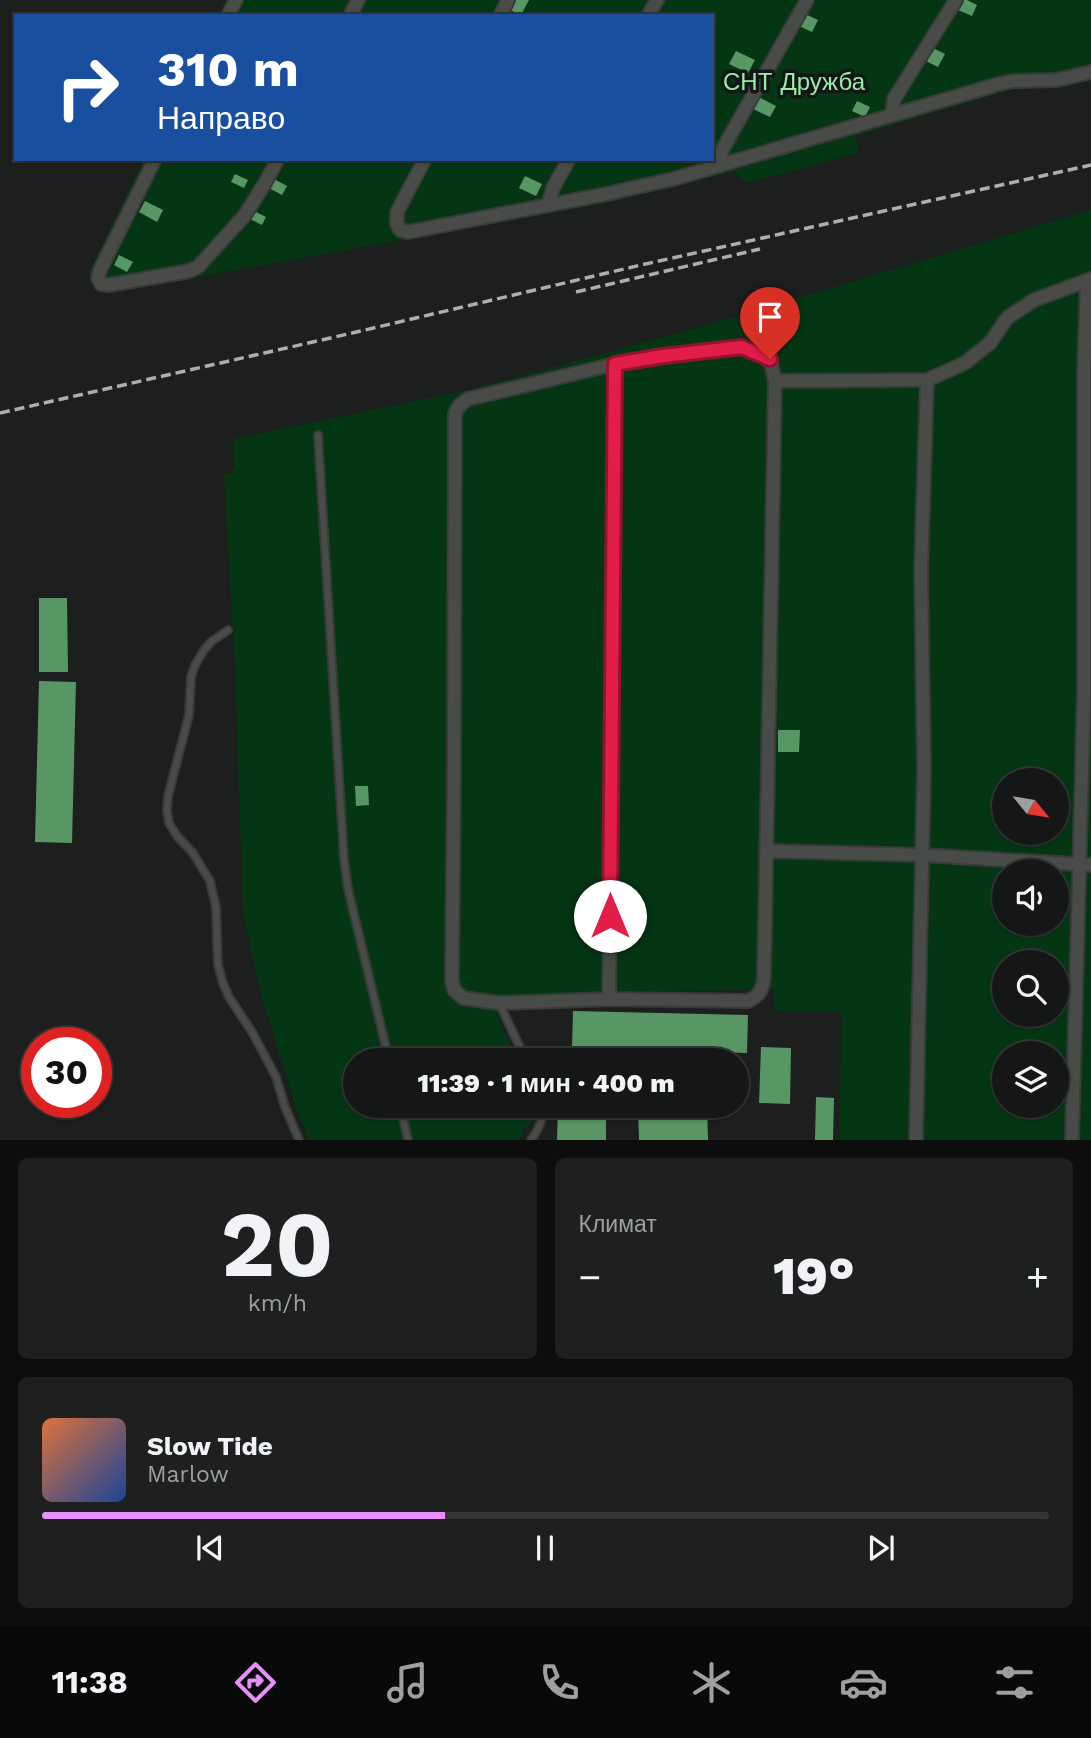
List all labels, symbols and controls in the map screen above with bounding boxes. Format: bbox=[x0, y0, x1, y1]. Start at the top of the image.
text: 310 m bbox=[157, 40, 299, 98]
icon: right bbox=[42, 42, 133, 133]
park label: СНТ Дружба bbox=[723, 68, 866, 96]
text: Направо bbox=[157, 99, 285, 137]
pin bbox=[740, 287, 800, 359]
icon: arrive bbox=[751, 298, 789, 336]
north arrow bbox=[992, 768, 1069, 845]
map controls bbox=[992, 768, 1069, 1118]
button: sound bbox=[992, 859, 1069, 936]
position arrow bbox=[573, 879, 647, 953]
button: search bbox=[992, 950, 1069, 1027]
speed limit sign: 30 bbox=[21, 1027, 112, 1118]
button: layers bbox=[992, 1041, 1069, 1118]
text: 11:39 · 1 мин · 400 m bbox=[417, 1068, 675, 1098]
text: 20 bbox=[221, 1191, 334, 1298]
text: Климат bbox=[579, 1211, 657, 1238]
text: 19° bbox=[773, 1246, 855, 1307]
text: − bbox=[579, 1255, 601, 1299]
text: + bbox=[1026, 1255, 1049, 1299]
text: km/h bbox=[248, 1290, 307, 1317]
text: Slow Tide bbox=[147, 1431, 273, 1461]
text: Marlow bbox=[147, 1461, 229, 1488]
icon: previous bbox=[191, 1529, 229, 1567]
icon: pause bbox=[526, 1529, 564, 1567]
icon: next bbox=[862, 1529, 900, 1567]
icon: directions bbox=[231, 1658, 280, 1707]
icon: music bbox=[383, 1658, 432, 1707]
icon: phone bbox=[535, 1658, 584, 1707]
icon: climate bbox=[687, 1658, 736, 1707]
icon: car bbox=[839, 1658, 888, 1707]
icon: filters bbox=[990, 1658, 1039, 1707]
text: 11:38 bbox=[51, 1663, 128, 1701]

